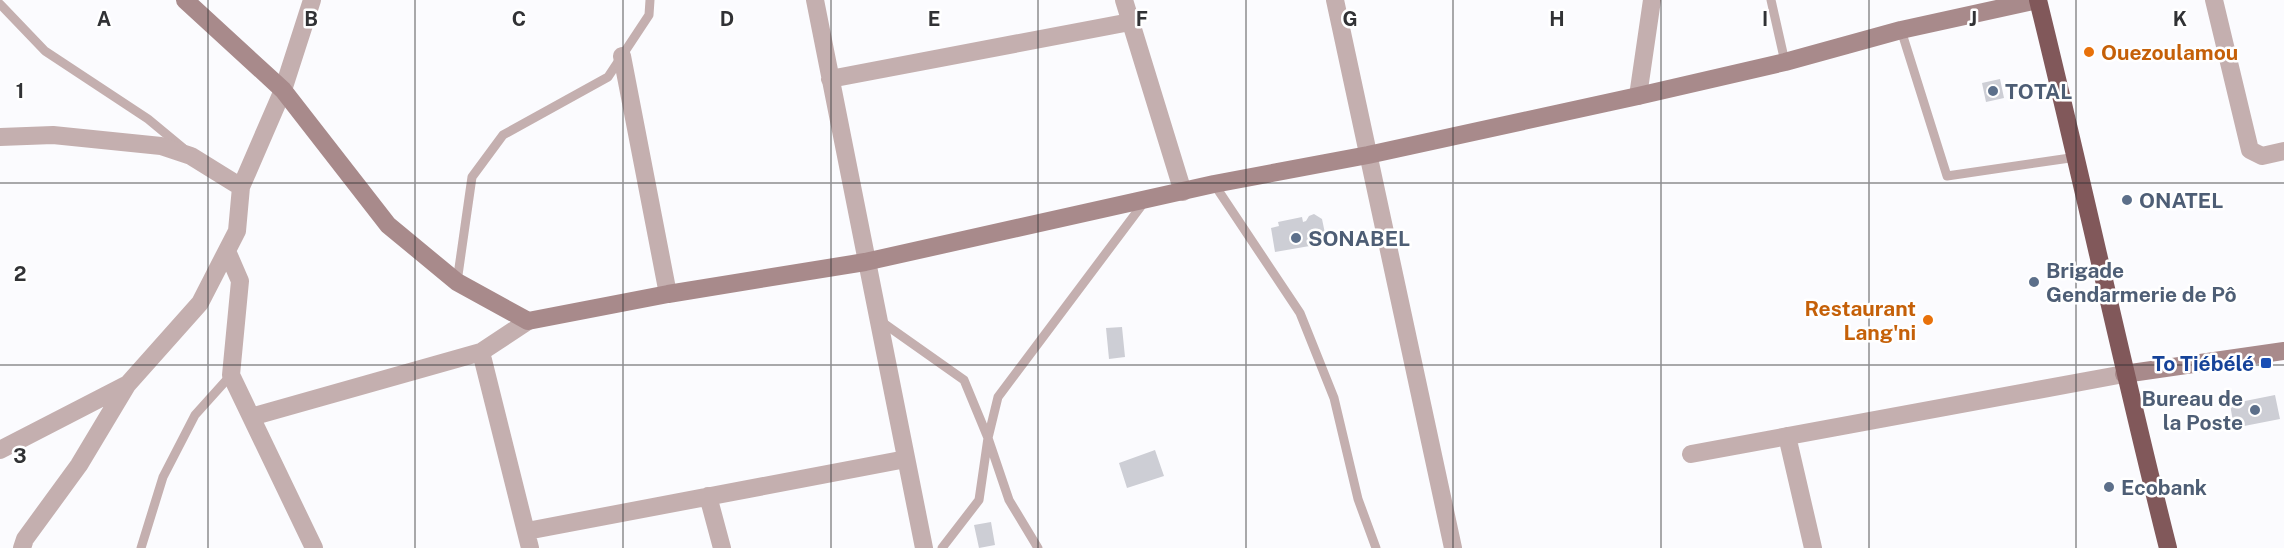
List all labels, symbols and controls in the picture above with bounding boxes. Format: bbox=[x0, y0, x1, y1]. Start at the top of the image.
text: A bbox=[97, 7, 111, 31]
text: B bbox=[304, 7, 318, 31]
text: C bbox=[512, 7, 526, 31]
text: D bbox=[720, 7, 734, 31]
text: E bbox=[928, 7, 940, 31]
text: F bbox=[1136, 7, 1148, 31]
text: G bbox=[1342, 7, 1358, 31]
text: H bbox=[1549, 7, 1565, 31]
text: I bbox=[1762, 7, 1768, 31]
text: J bbox=[1969, 7, 1977, 31]
text: K bbox=[2173, 7, 2187, 31]
place label: Ouezoulamou bbox=[2101, 40, 2238, 65]
marker: Ouezoulamou bbox=[2082, 45, 2096, 59]
text: 1 bbox=[16, 79, 24, 103]
place label: TOTAL bbox=[2005, 79, 2072, 104]
marker: TOTAL bbox=[1986, 84, 2000, 98]
place label: ONATEL bbox=[2139, 188, 2223, 213]
marker: ONATEL bbox=[2120, 193, 2134, 207]
place label: SONABEL bbox=[1308, 226, 1410, 251]
marker: SONABEL bbox=[1289, 231, 1303, 245]
place label: Brigade Gendarmerie de Pô bbox=[2046, 258, 2237, 307]
text: 2 bbox=[14, 262, 26, 286]
marker: Brigade Gendarmerie de Pô bbox=[2027, 275, 2041, 289]
place label: Restaurant Lang'ni bbox=[1804, 296, 1916, 345]
marker: Restaurant Lang'ni bbox=[1921, 313, 1935, 327]
place label: To Tiébélé bbox=[2152, 351, 2254, 376]
marker: To Tiébélé bbox=[2259, 356, 2273, 370]
place label: Bureau de la Poste bbox=[2142, 386, 2243, 435]
marker: Bureau de la Poste bbox=[2248, 403, 2262, 417]
text: 3 bbox=[13, 444, 27, 468]
place label: Ecobank bbox=[2121, 475, 2207, 500]
marker: Ecobank bbox=[2102, 480, 2116, 494]

